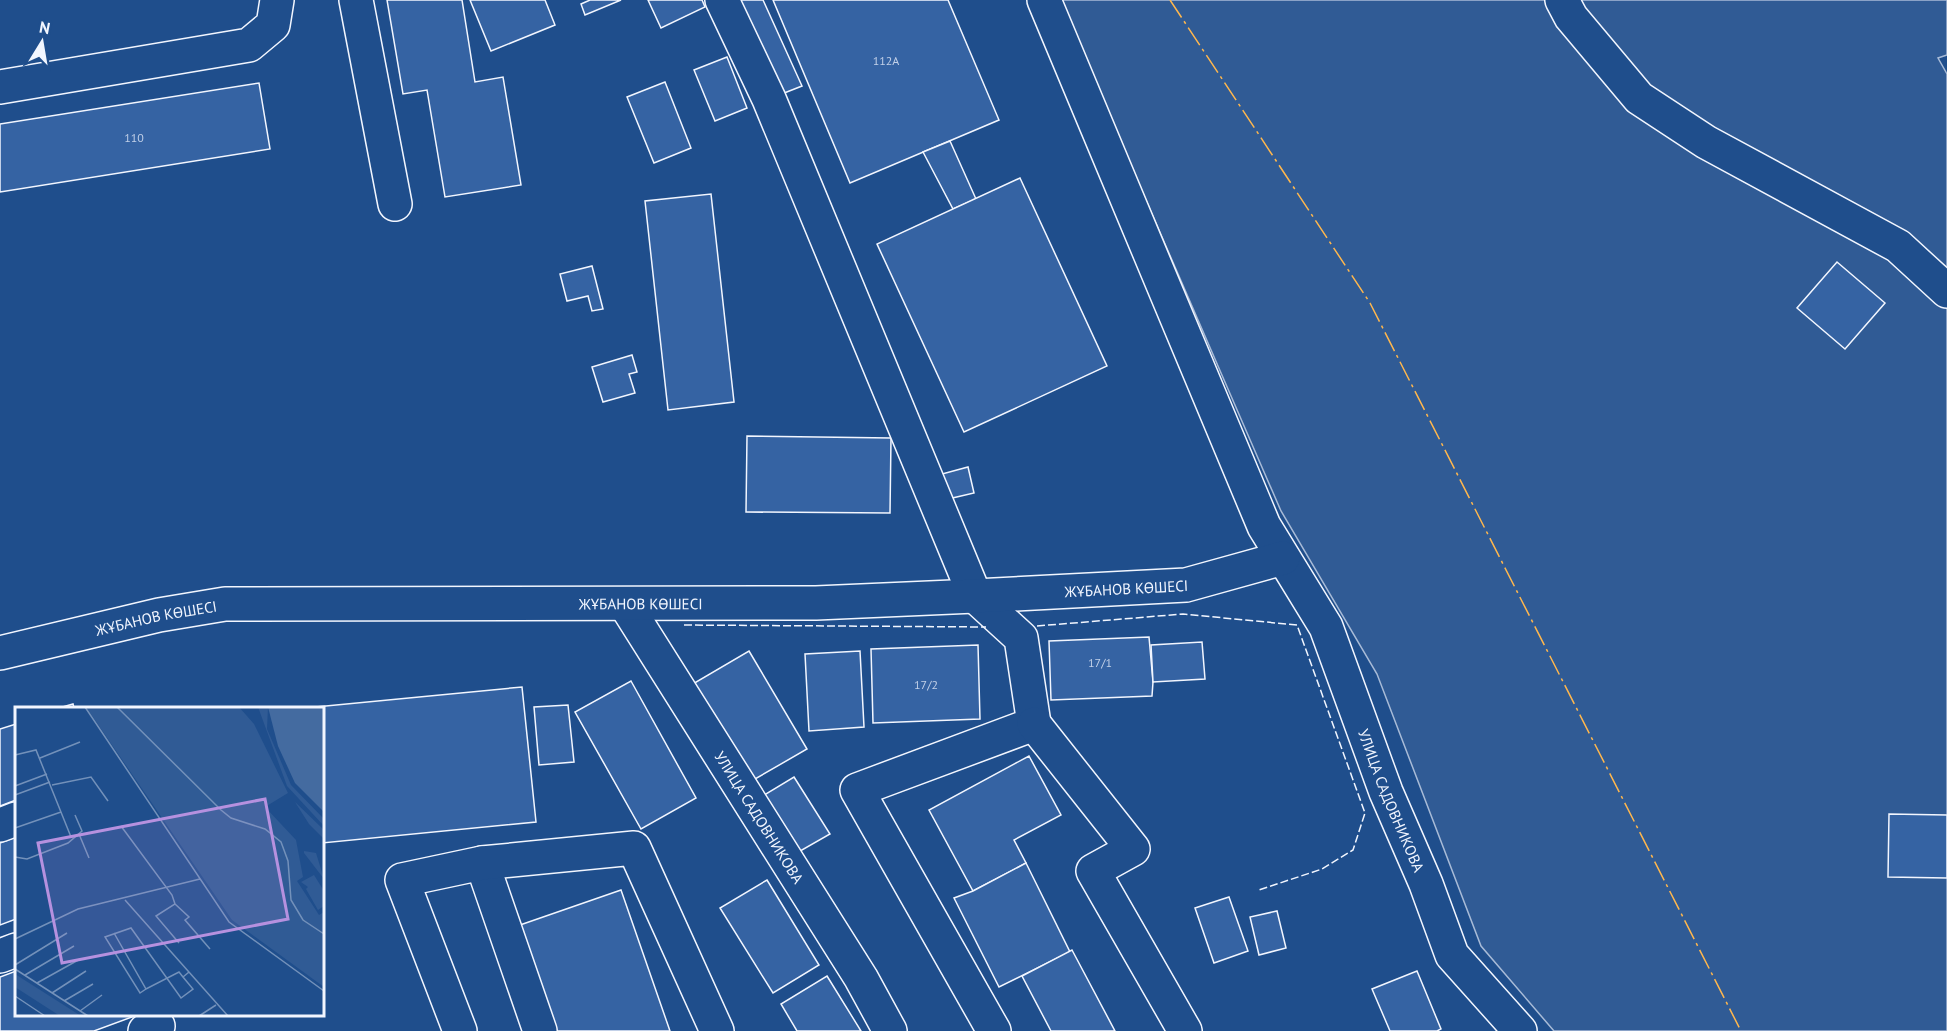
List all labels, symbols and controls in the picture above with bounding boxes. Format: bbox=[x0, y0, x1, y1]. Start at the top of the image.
north arrow bbox=[12, 12, 72, 72]
text: N bbox=[38, 16, 52, 38]
house number: 112А bbox=[873, 53, 899, 68]
house number: 110 bbox=[124, 130, 144, 145]
street label: ЖҰБАНОВ КӨШЕСІ bbox=[1063, 575, 1189, 601]
street label: ЖҰБАНОВ КӨШЕСІ bbox=[578, 594, 703, 613]
street label: ЖҰБАНОВ КӨШЕСІ bbox=[92, 596, 218, 640]
house number: 17/1 bbox=[1088, 655, 1112, 670]
house number: 17/2 bbox=[914, 677, 938, 692]
inset map bbox=[15, 707, 324, 1016]
street label: УЛИЦА САДОВНИКОВА bbox=[1354, 726, 1429, 875]
street label: УЛИЦА САДОВНИКОВА bbox=[711, 748, 808, 887]

